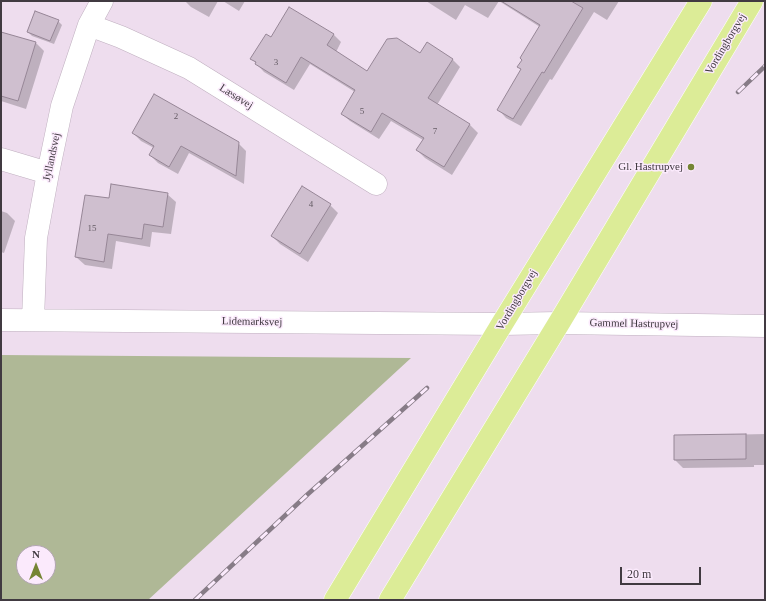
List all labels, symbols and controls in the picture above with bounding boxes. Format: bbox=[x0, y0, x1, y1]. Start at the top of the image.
street label: Vordingborgvej bbox=[703, 11, 749, 77]
house number: 3 bbox=[274, 58, 278, 68]
street label: Læsøvej bbox=[217, 82, 255, 112]
house number: 5 bbox=[360, 107, 364, 117]
house number: 2 bbox=[174, 112, 178, 122]
house number: 7 bbox=[433, 127, 437, 137]
street label: Jyllandsvej bbox=[40, 131, 64, 183]
place label: Gl. Hastrupvej bbox=[618, 160, 683, 174]
marker: Gl. Hastrupvej bbox=[686, 162, 696, 172]
house number: 4 bbox=[309, 200, 313, 210]
house number: 15 bbox=[88, 224, 96, 234]
street label: Vordingborgvej bbox=[494, 267, 540, 333]
street label: Lidemarksvej bbox=[222, 315, 282, 329]
street label: Gammel Hastrupvej bbox=[589, 317, 679, 331]
north arrow bbox=[16, 545, 56, 585]
text: N bbox=[32, 548, 40, 560]
scale bar bbox=[622, 559, 703, 585]
text: 20 m bbox=[627, 567, 651, 581]

